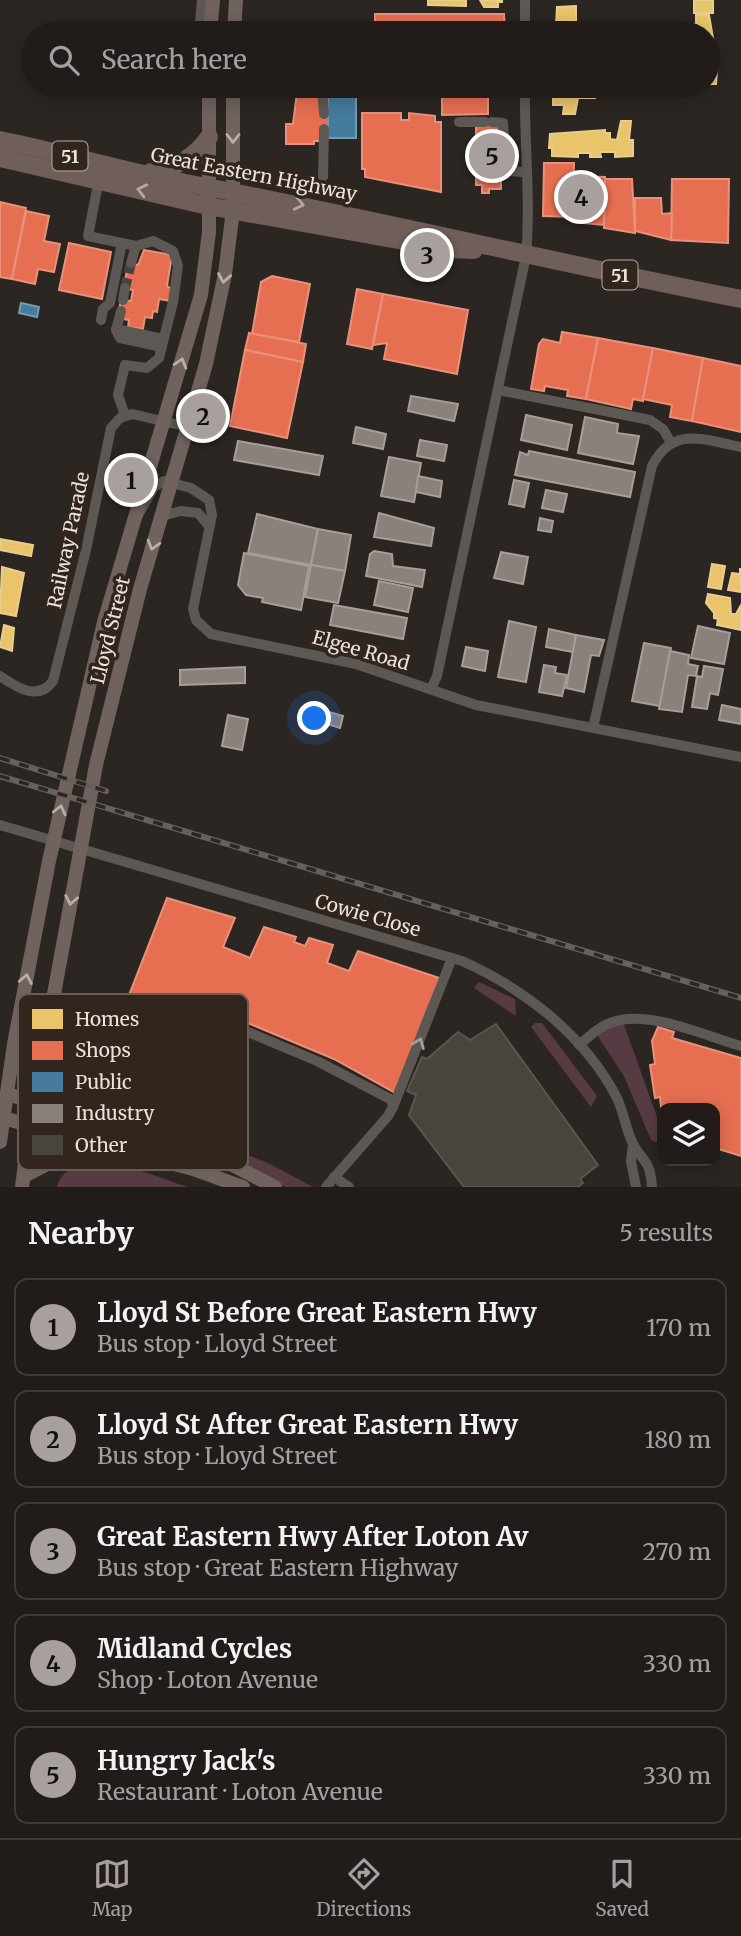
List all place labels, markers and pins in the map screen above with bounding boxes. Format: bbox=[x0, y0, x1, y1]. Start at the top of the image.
pin: 5 bbox=[469, 130, 515, 182]
pin: 4 bbox=[558, 171, 604, 223]
pin: 3 bbox=[404, 229, 450, 281]
pin: 2 bbox=[180, 390, 226, 442]
pin: 1 bbox=[108, 454, 154, 506]

